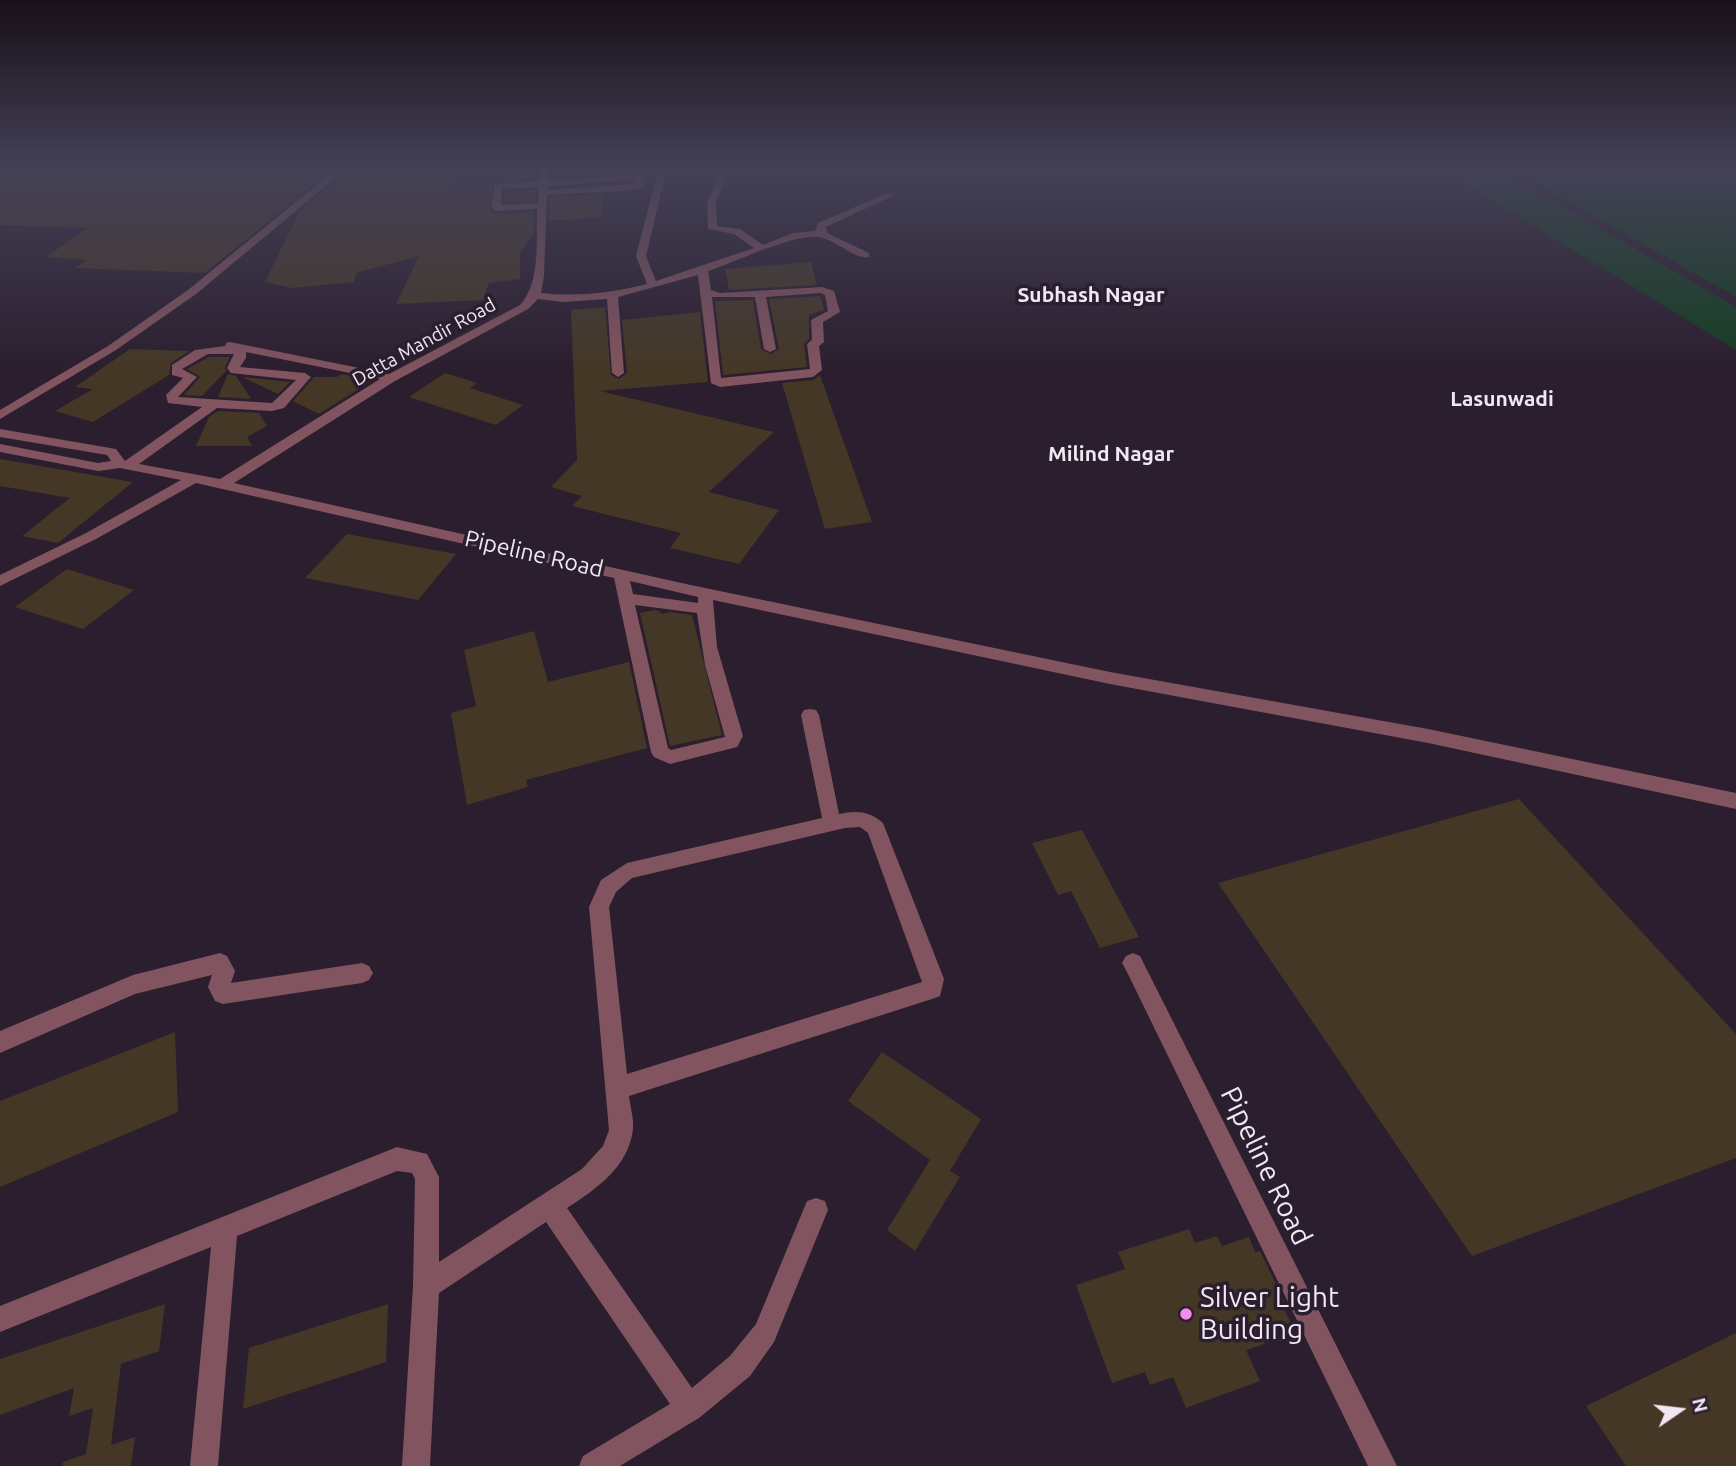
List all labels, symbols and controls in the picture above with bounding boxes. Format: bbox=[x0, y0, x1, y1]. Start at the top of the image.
district label: Subhash Nagar bbox=[1017, 282, 1165, 308]
street label: Datta Mandir Road bbox=[348, 293, 500, 391]
district label: Lasunwadi bbox=[1450, 386, 1554, 412]
district label: Milind Nagar bbox=[1048, 441, 1174, 467]
street label: Pipeline Road bbox=[462, 525, 606, 583]
street label: Pipeline Road bbox=[1213, 1081, 1319, 1251]
place label: Silver Light Building bbox=[1200, 1281, 1339, 1347]
marker: Silver Light Building bbox=[1178, 1306, 1194, 1322]
north arrow bbox=[1645, 1375, 1715, 1445]
text: N bbox=[1688, 1395, 1713, 1414]

